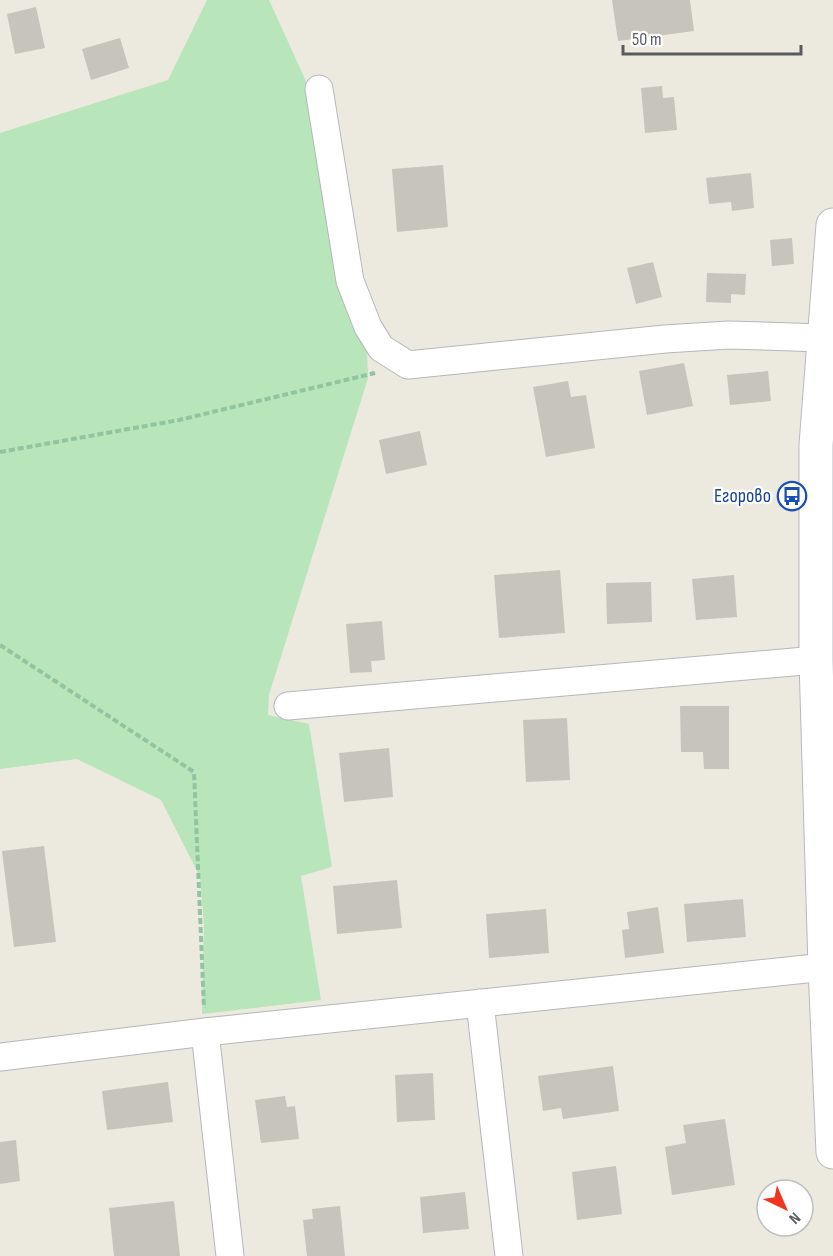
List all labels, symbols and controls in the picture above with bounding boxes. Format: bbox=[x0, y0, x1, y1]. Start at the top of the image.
scale bar bbox=[623, 18, 802, 56]
text: 50 m bbox=[632, 29, 662, 50]
bus stop icon: Егорово bbox=[776, 480, 808, 512]
place label: Егорово bbox=[714, 484, 771, 508]
north arrow bbox=[755, 1178, 815, 1238]
text: N bbox=[785, 1208, 804, 1228]

